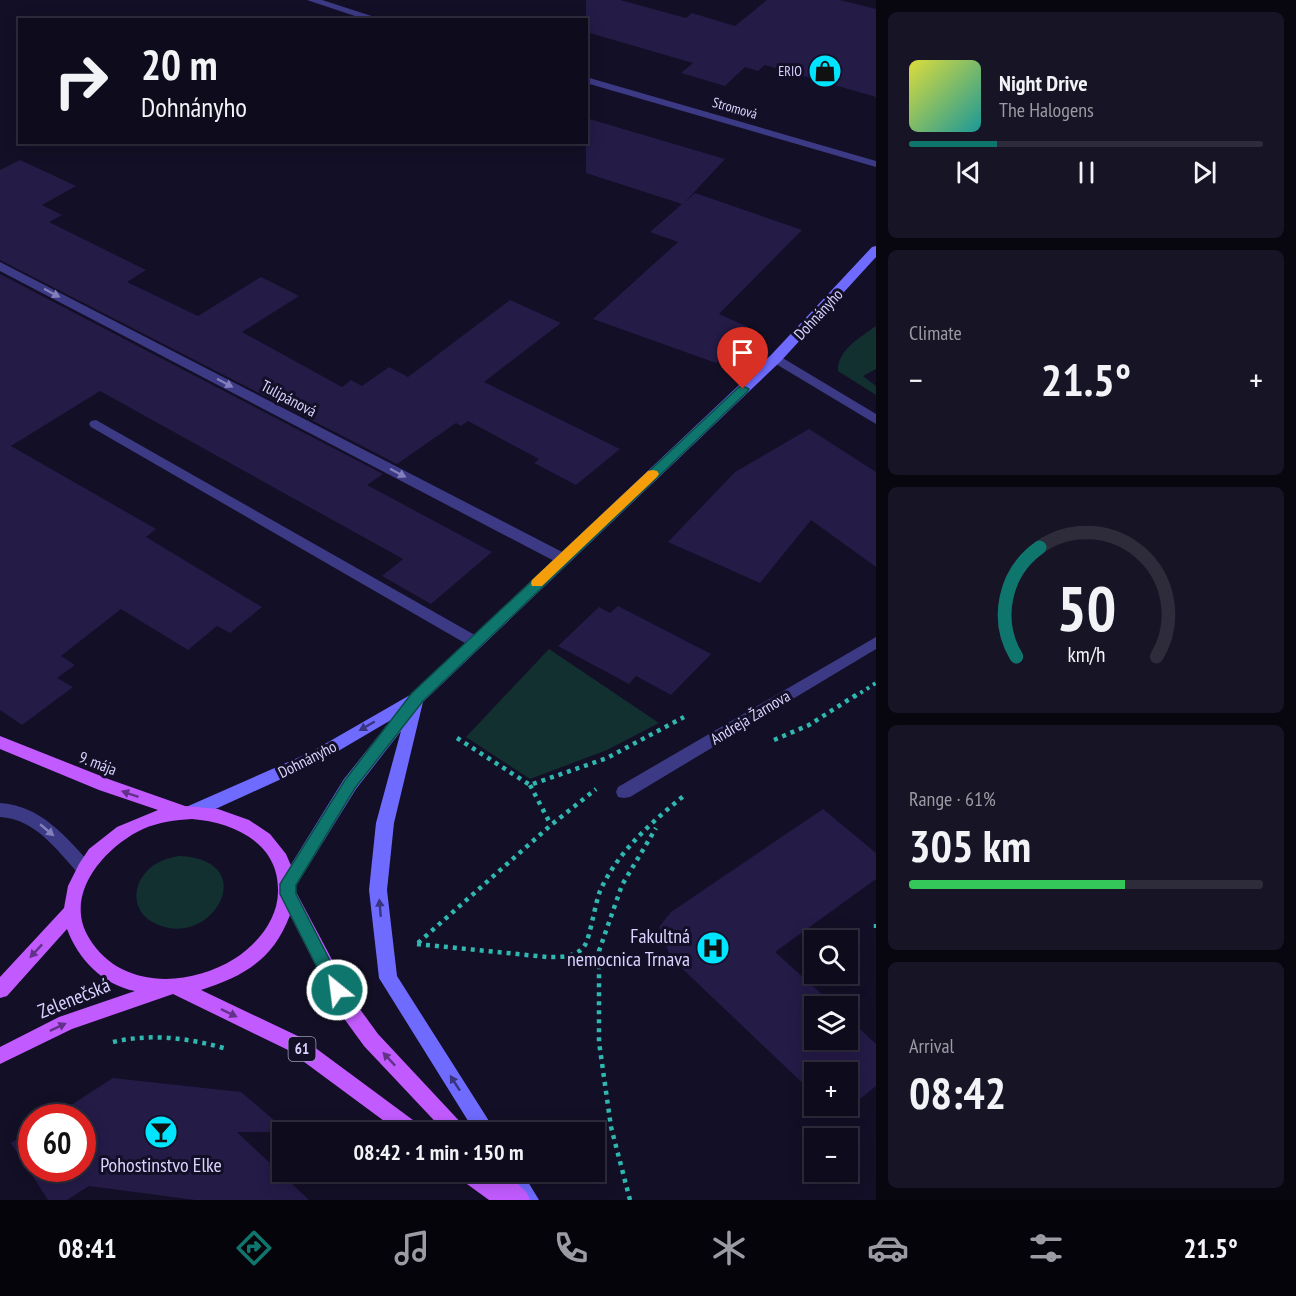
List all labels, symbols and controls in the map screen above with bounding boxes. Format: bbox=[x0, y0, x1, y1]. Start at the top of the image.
text: 20 m bbox=[141, 37, 218, 92]
icon: right bbox=[42, 42, 120, 120]
shop icon: ERIO bbox=[807, 53, 843, 89]
place label: ERIO bbox=[778, 62, 802, 80]
text: Night Drive bbox=[999, 69, 1088, 97]
text: Dohnányho bbox=[141, 90, 247, 124]
street label: Stromová bbox=[711, 93, 759, 123]
text: The Halogens bbox=[999, 97, 1094, 123]
icon: previous bbox=[952, 156, 985, 189]
icon: pause bbox=[1070, 156, 1103, 189]
icon: next bbox=[1188, 156, 1221, 189]
street label: Dohnányho bbox=[789, 284, 847, 344]
one-way arrow bbox=[44, 288, 61, 298]
text: Climate bbox=[909, 320, 962, 346]
pin bbox=[717, 327, 768, 389]
icon: arrive bbox=[726, 336, 759, 369]
text: 21.5° bbox=[1041, 350, 1131, 408]
text: − bbox=[909, 358, 923, 401]
text: + bbox=[1249, 358, 1263, 401]
street label: Tulipánová bbox=[258, 375, 320, 421]
one-way arrow bbox=[216, 378, 233, 388]
one-way arrow bbox=[389, 468, 406, 478]
text: 50 bbox=[1056, 567, 1116, 648]
text: km/h bbox=[1067, 640, 1105, 668]
street label: Andreja Žarnova bbox=[707, 685, 793, 749]
one-way arrow bbox=[359, 721, 375, 732]
street label: Dohnányho bbox=[274, 736, 340, 782]
street label: 9. mája bbox=[76, 747, 120, 779]
text: Range · 61% bbox=[909, 786, 996, 812]
one-way arrow bbox=[121, 788, 139, 798]
text: 305 km bbox=[909, 816, 1031, 874]
one-way arrow bbox=[39, 824, 55, 837]
one-way arrow bbox=[375, 899, 385, 918]
place label: Fakultná nemocnica Trnava bbox=[567, 923, 690, 972]
hospital icon: Fakultná nemocnica Trnava bbox=[695, 930, 731, 966]
map controls bbox=[804, 930, 858, 1182]
button: search bbox=[804, 930, 858, 984]
one-way arrow bbox=[30, 943, 44, 957]
position arrow bbox=[305, 958, 369, 1022]
street label: Zelenečská bbox=[34, 972, 114, 1024]
button: layers bbox=[804, 996, 858, 1050]
one-way arrow bbox=[220, 1007, 238, 1017]
one-way arrow bbox=[50, 1022, 67, 1031]
text: Arrival bbox=[909, 1033, 954, 1059]
road number: 61 bbox=[288, 1037, 316, 1061]
one-way arrow bbox=[383, 1052, 396, 1067]
button: + bbox=[804, 1062, 858, 1116]
text: 08:42 bbox=[909, 1063, 1006, 1121]
one-way arrow bbox=[449, 1075, 460, 1091]
speed limit sign: 60 bbox=[18, 1104, 96, 1182]
bar icon: Pohostinstvo Elke bbox=[143, 1114, 179, 1150]
button: − bbox=[804, 1128, 858, 1182]
text: 08:42 · 1 min · 150 m bbox=[353, 1138, 524, 1166]
place label: Pohostinstvo Elke bbox=[100, 1152, 222, 1178]
icon: directions bbox=[233, 1227, 275, 1269]
icon: music bbox=[391, 1227, 433, 1269]
icon: phone bbox=[550, 1227, 592, 1269]
icon: climate bbox=[708, 1227, 750, 1269]
icon: car bbox=[867, 1227, 909, 1269]
icon: filters bbox=[1025, 1227, 1067, 1269]
text: 08:41 bbox=[58, 1231, 117, 1265]
text: 21.5° bbox=[1183, 1231, 1238, 1265]

